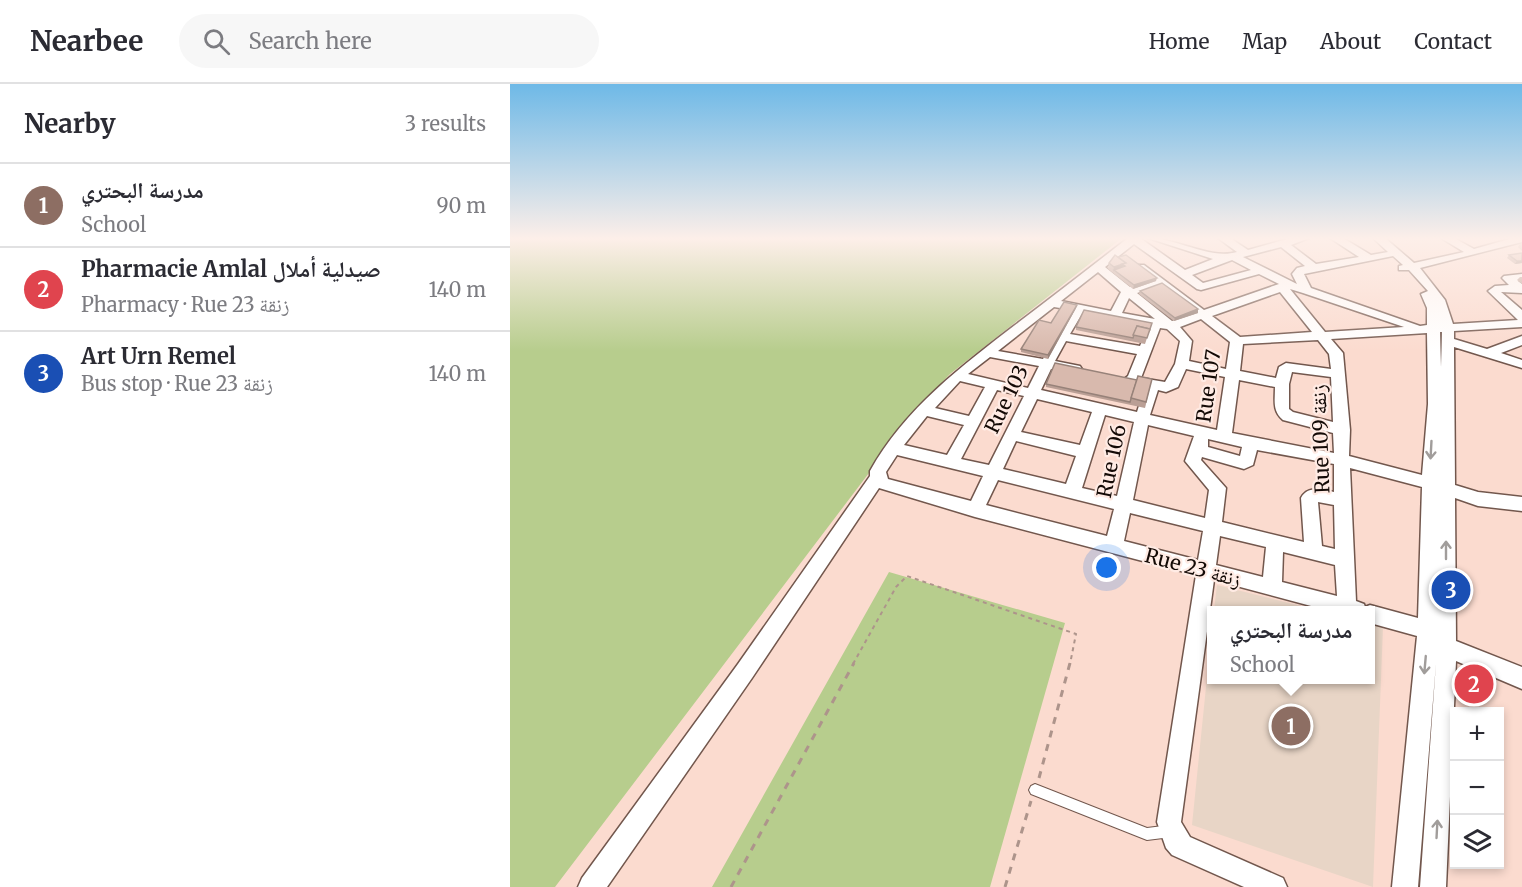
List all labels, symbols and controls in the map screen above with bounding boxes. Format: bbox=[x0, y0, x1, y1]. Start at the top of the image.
search box bbox=[179, 14, 599, 68]
text: Nearbee bbox=[30, 23, 143, 59]
icon: search bbox=[200, 25, 233, 58]
text: Search here bbox=[248, 27, 372, 55]
text: Home bbox=[1149, 28, 1209, 55]
text: Map bbox=[1242, 28, 1287, 55]
text: About bbox=[1320, 28, 1381, 55]
text: Contact bbox=[1414, 28, 1492, 55]
text: Nearby bbox=[24, 107, 116, 140]
text: 3 results bbox=[405, 111, 486, 136]
text: مدرسة البحتري bbox=[81, 176, 204, 204]
text: 1 bbox=[39, 193, 48, 218]
text: 90 m bbox=[436, 193, 486, 218]
text: School bbox=[81, 212, 146, 237]
text: Pharmacie Amlal صيدلية أملال bbox=[81, 255, 381, 283]
text: 2 bbox=[38, 277, 49, 302]
text: 140 m bbox=[429, 277, 486, 302]
text: Pharmacy · Rue 23 زنقة bbox=[81, 292, 289, 317]
text: Art Urn Remel bbox=[81, 342, 236, 370]
street label: Rue 107 bbox=[1191, 348, 1225, 424]
text: 3 bbox=[38, 361, 49, 386]
text: 140 m bbox=[429, 361, 486, 386]
street label: Rue 103 bbox=[979, 361, 1033, 437]
text: Bus stop · Rue 23 زنقة bbox=[81, 371, 273, 396]
street label: Rue 109 زنقة bbox=[1306, 384, 1334, 494]
street label: Rue 106 bbox=[1091, 422, 1131, 500]
one-way arrow bbox=[1425, 439, 1436, 459]
one-way arrow bbox=[1440, 540, 1452, 560]
street label: Rue 23 زنقة bbox=[1142, 542, 1244, 592]
your location bbox=[1092, 553, 1121, 582]
pin: 3 bbox=[1432, 568, 1470, 612]
popup bbox=[1207, 606, 1375, 684]
text: مدرسة البحتري bbox=[1230, 616, 1352, 644]
text: School bbox=[1230, 652, 1295, 677]
one-way arrow bbox=[1419, 655, 1430, 675]
pin: 2 bbox=[1454, 662, 1494, 706]
pin: 1 bbox=[1272, 704, 1310, 748]
map controls bbox=[1450, 707, 1504, 869]
button: + bbox=[1450, 707, 1504, 761]
button: − bbox=[1450, 761, 1504, 815]
button: layers bbox=[1450, 815, 1504, 869]
one-way arrow bbox=[1431, 819, 1442, 839]

